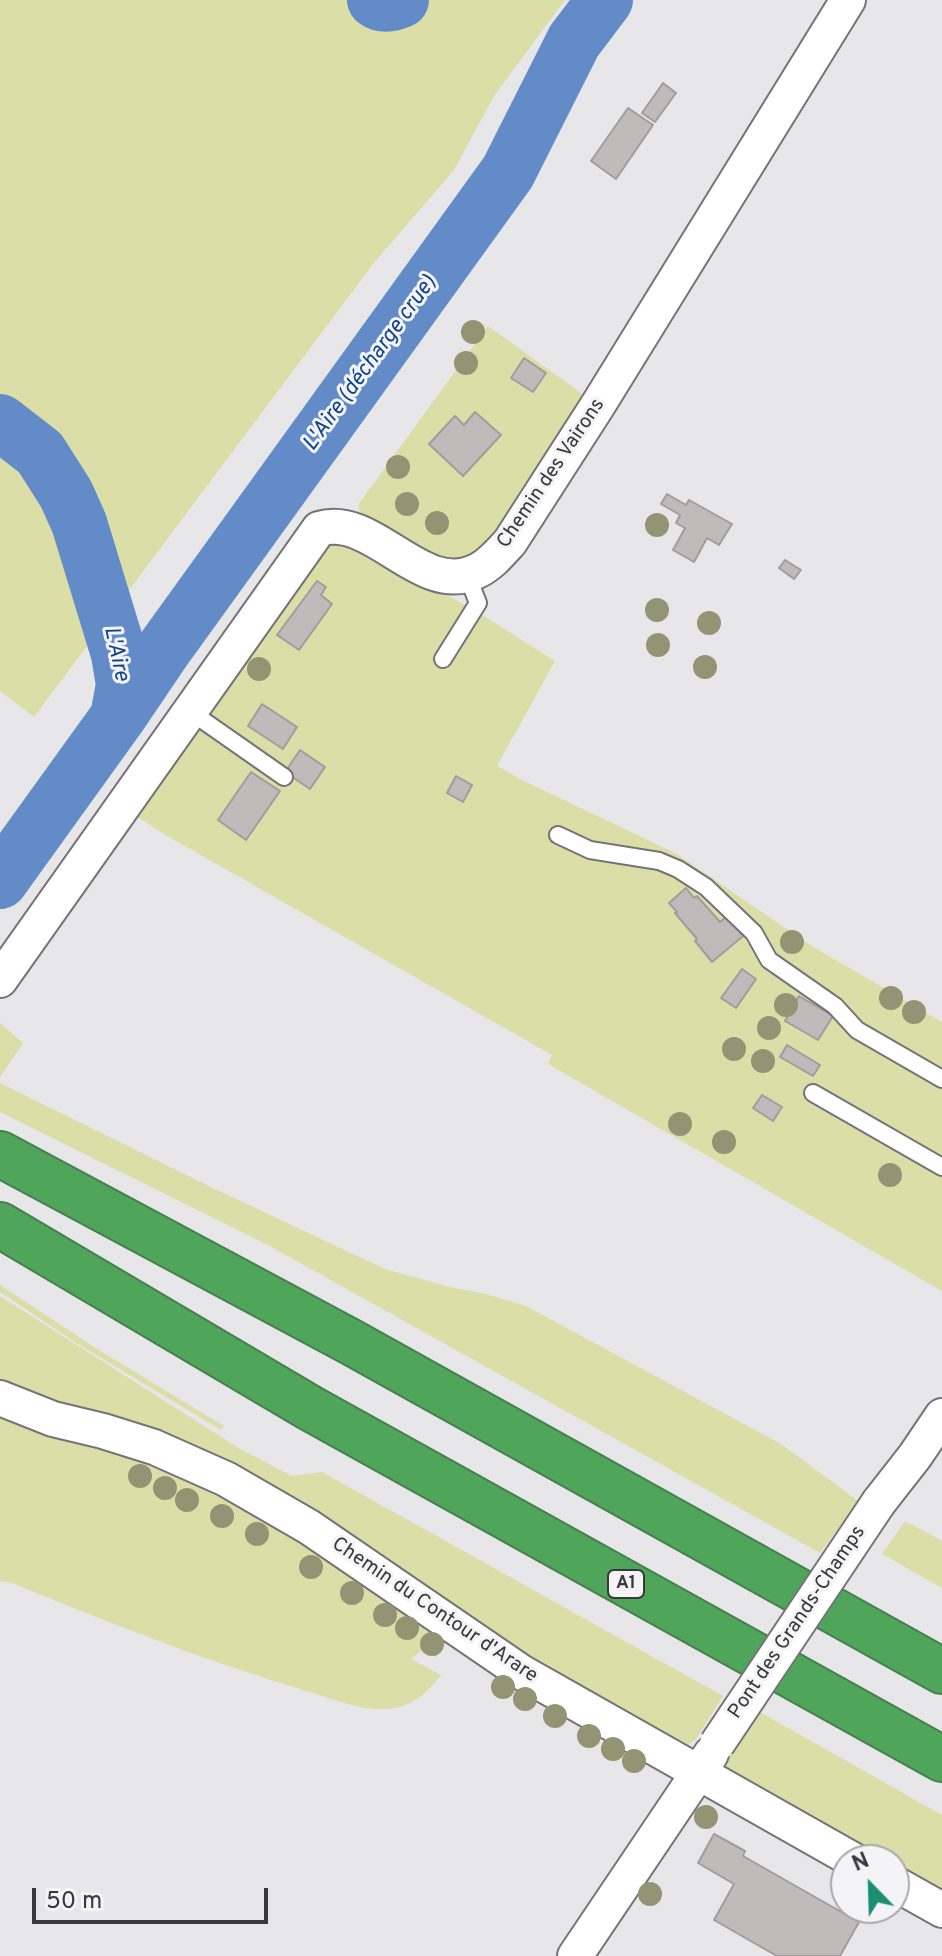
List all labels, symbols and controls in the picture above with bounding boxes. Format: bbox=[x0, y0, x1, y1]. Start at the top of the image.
water label: L'Aire (décharge crue) bbox=[298, 271, 444, 457]
street label: Chemin des Vairons bbox=[493, 395, 611, 553]
water label: L'Aire bbox=[96, 624, 134, 684]
street label: Pont des Grands-Champs bbox=[724, 1522, 872, 1724]
street label: Chemin du Contour d'Arare bbox=[326, 1533, 542, 1689]
road number: A1 bbox=[608, 1570, 644, 1598]
north arrow bbox=[830, 1844, 910, 1924]
text: N bbox=[849, 1848, 874, 1879]
scale bar bbox=[36, 1872, 272, 1922]
text: 50 m bbox=[46, 1887, 102, 1917]

